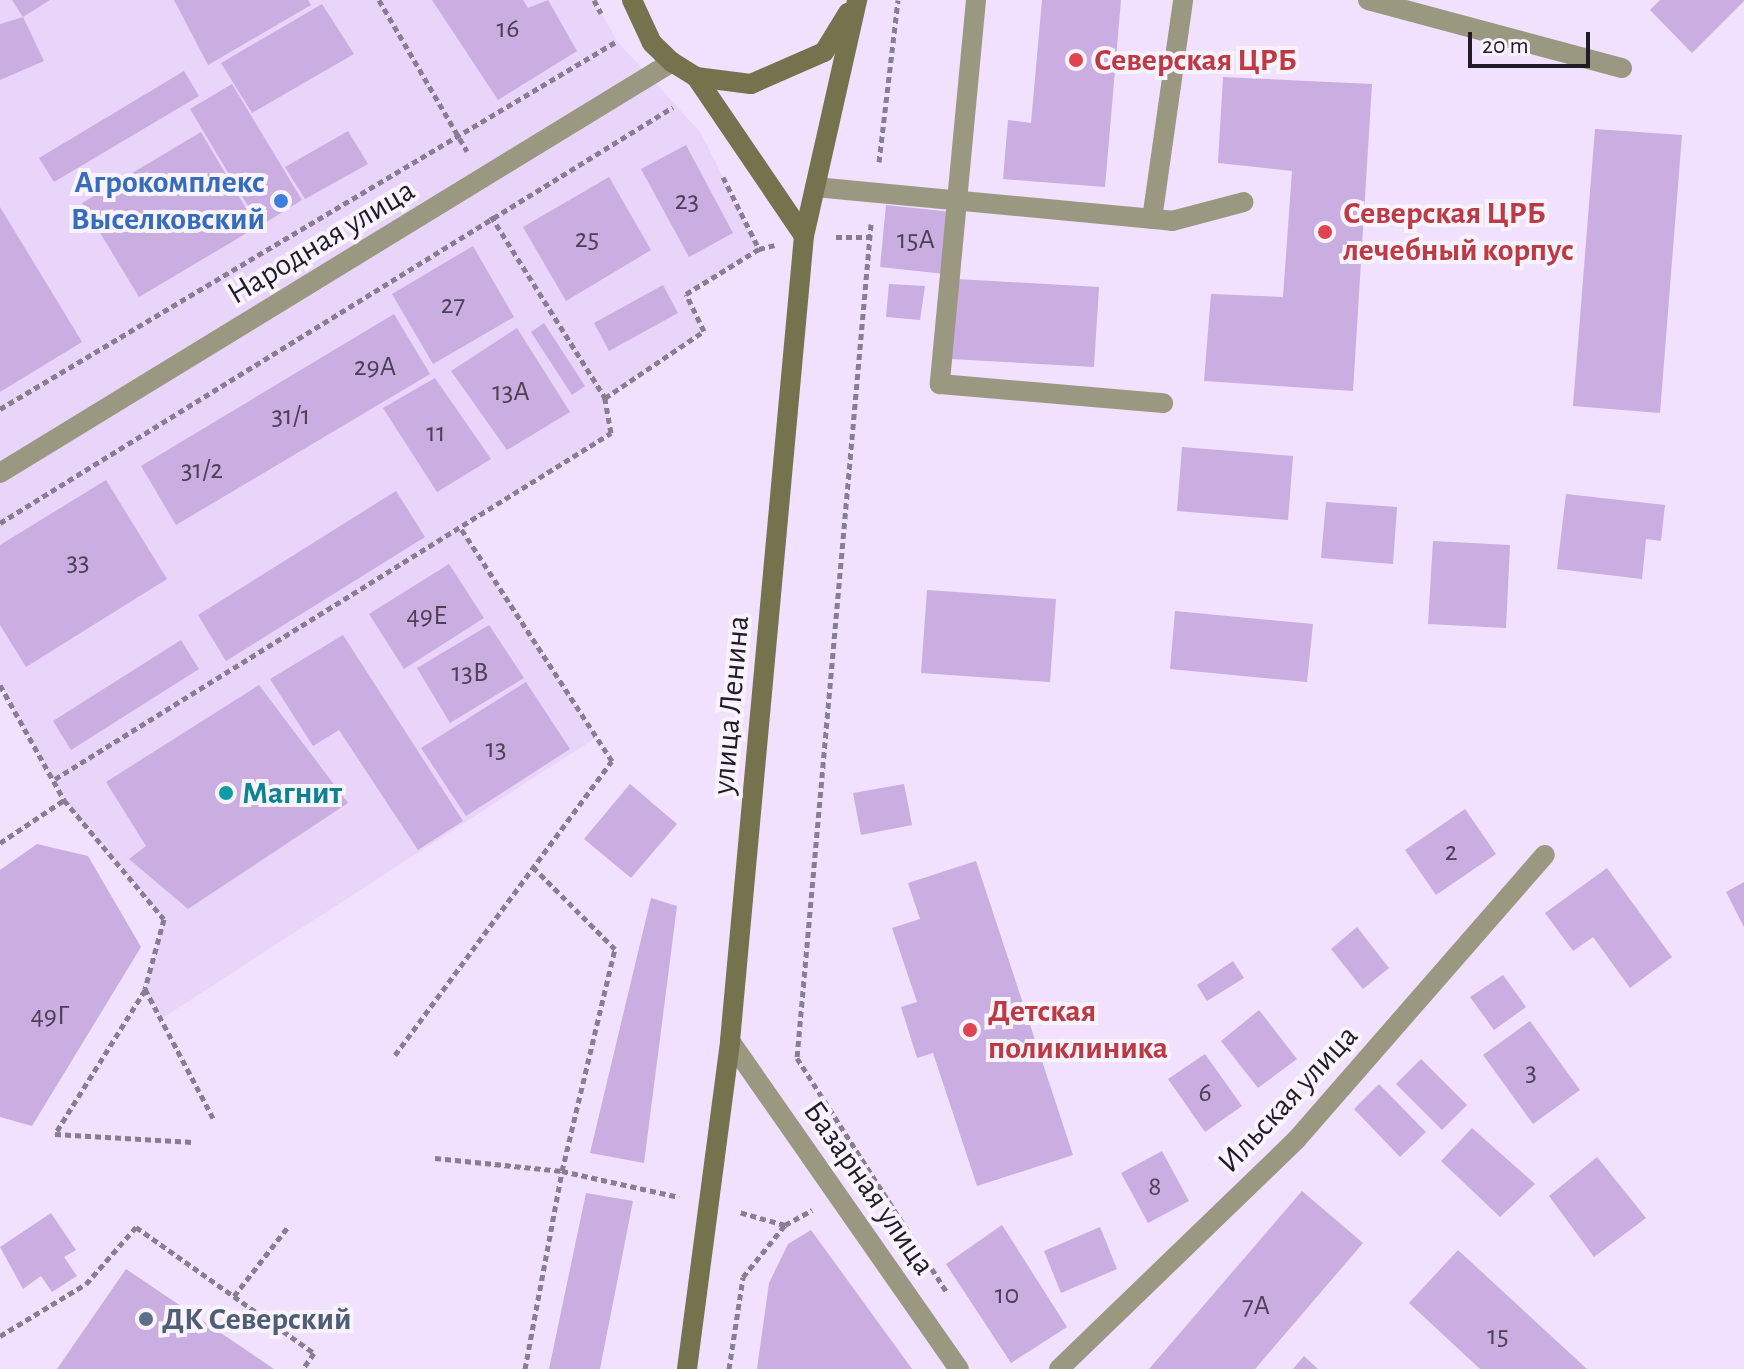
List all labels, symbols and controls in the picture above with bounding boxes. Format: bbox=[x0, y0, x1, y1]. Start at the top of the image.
house number: 16 bbox=[497, 12, 519, 46]
scale bar bbox=[1472, 16, 1594, 66]
text: 20 m bbox=[1482, 34, 1529, 58]
place label: Северская ЦРБ bbox=[1094, 41, 1297, 79]
marker: Северская ЦРБ bbox=[1065, 49, 1087, 71]
place label: Агрокомплекс Выселковский bbox=[71, 164, 265, 239]
street label: Народная улица bbox=[220, 171, 422, 313]
house number: 23 bbox=[675, 184, 699, 218]
marker: Агрокомплекс Выселковский bbox=[272, 192, 290, 210]
place label: Северская ЦРБ лечебный корпус bbox=[1343, 195, 1574, 270]
marker: Северская ЦРБ лечебный корпус bbox=[1314, 221, 1336, 243]
house number: 25 bbox=[575, 222, 599, 256]
house number: 15А bbox=[897, 223, 935, 257]
house number: 27 bbox=[441, 288, 465, 322]
house number: 29А bbox=[354, 350, 396, 384]
house number: 13А bbox=[492, 375, 530, 409]
house number: 31/1 bbox=[272, 399, 310, 433]
house number: 11 bbox=[426, 416, 446, 450]
house number: 31/2 bbox=[181, 453, 223, 487]
house number: 33 bbox=[66, 545, 90, 579]
house number: 49Е bbox=[406, 599, 448, 633]
street label: улица Ленина bbox=[704, 614, 758, 796]
house number: 13В bbox=[452, 656, 488, 690]
house number: 13 bbox=[485, 732, 507, 766]
place label: Магнит bbox=[242, 774, 342, 812]
marker: Магнит bbox=[217, 784, 235, 802]
house number: 2 bbox=[1445, 835, 1457, 869]
place label: Детская поликлиника bbox=[988, 993, 1168, 1068]
house number: 49Г bbox=[30, 999, 70, 1033]
street label: Ильская улица bbox=[1210, 1017, 1366, 1181]
marker: Детская поликлиника bbox=[959, 1019, 981, 1041]
house number: 3 bbox=[1525, 1055, 1537, 1089]
house number: 6 bbox=[1198, 1076, 1212, 1110]
street label: Базарная улица bbox=[795, 1093, 943, 1283]
house number: 8 bbox=[1148, 1170, 1162, 1204]
house number: 10 bbox=[995, 1278, 1019, 1312]
house number: 7А bbox=[1242, 1289, 1270, 1323]
place label: ДК Северский bbox=[162, 1300, 352, 1338]
marker: ДК Северский bbox=[137, 1310, 155, 1328]
house number: 15 bbox=[1487, 1319, 1509, 1353]

